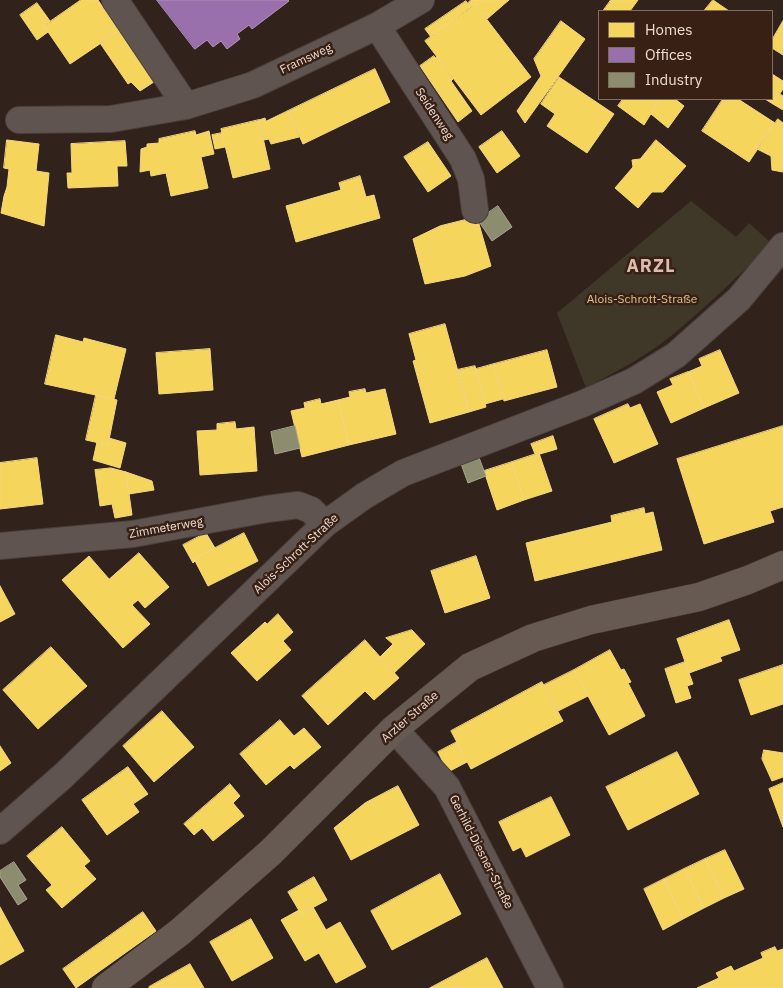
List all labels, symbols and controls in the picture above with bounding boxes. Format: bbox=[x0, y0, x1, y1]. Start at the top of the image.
legend bbox=[598, 10, 773, 100]
text: Homes bbox=[645, 20, 693, 39]
street label: Framsweg bbox=[278, 41, 334, 77]
text: Offices bbox=[645, 45, 692, 64]
text: Industry bbox=[645, 70, 702, 89]
street label: Seidenweg bbox=[412, 85, 456, 143]
district label: ARZL bbox=[626, 256, 676, 278]
park label: Alois-Schrott-Straße bbox=[587, 293, 697, 307]
street label: Alois-Schrott-Straße bbox=[251, 511, 341, 597]
street label: Zimmeterweg bbox=[128, 514, 204, 542]
street label: Arzler Straße bbox=[378, 688, 442, 746]
street label: Gerhild-Diesner-Straße bbox=[446, 793, 516, 911]

